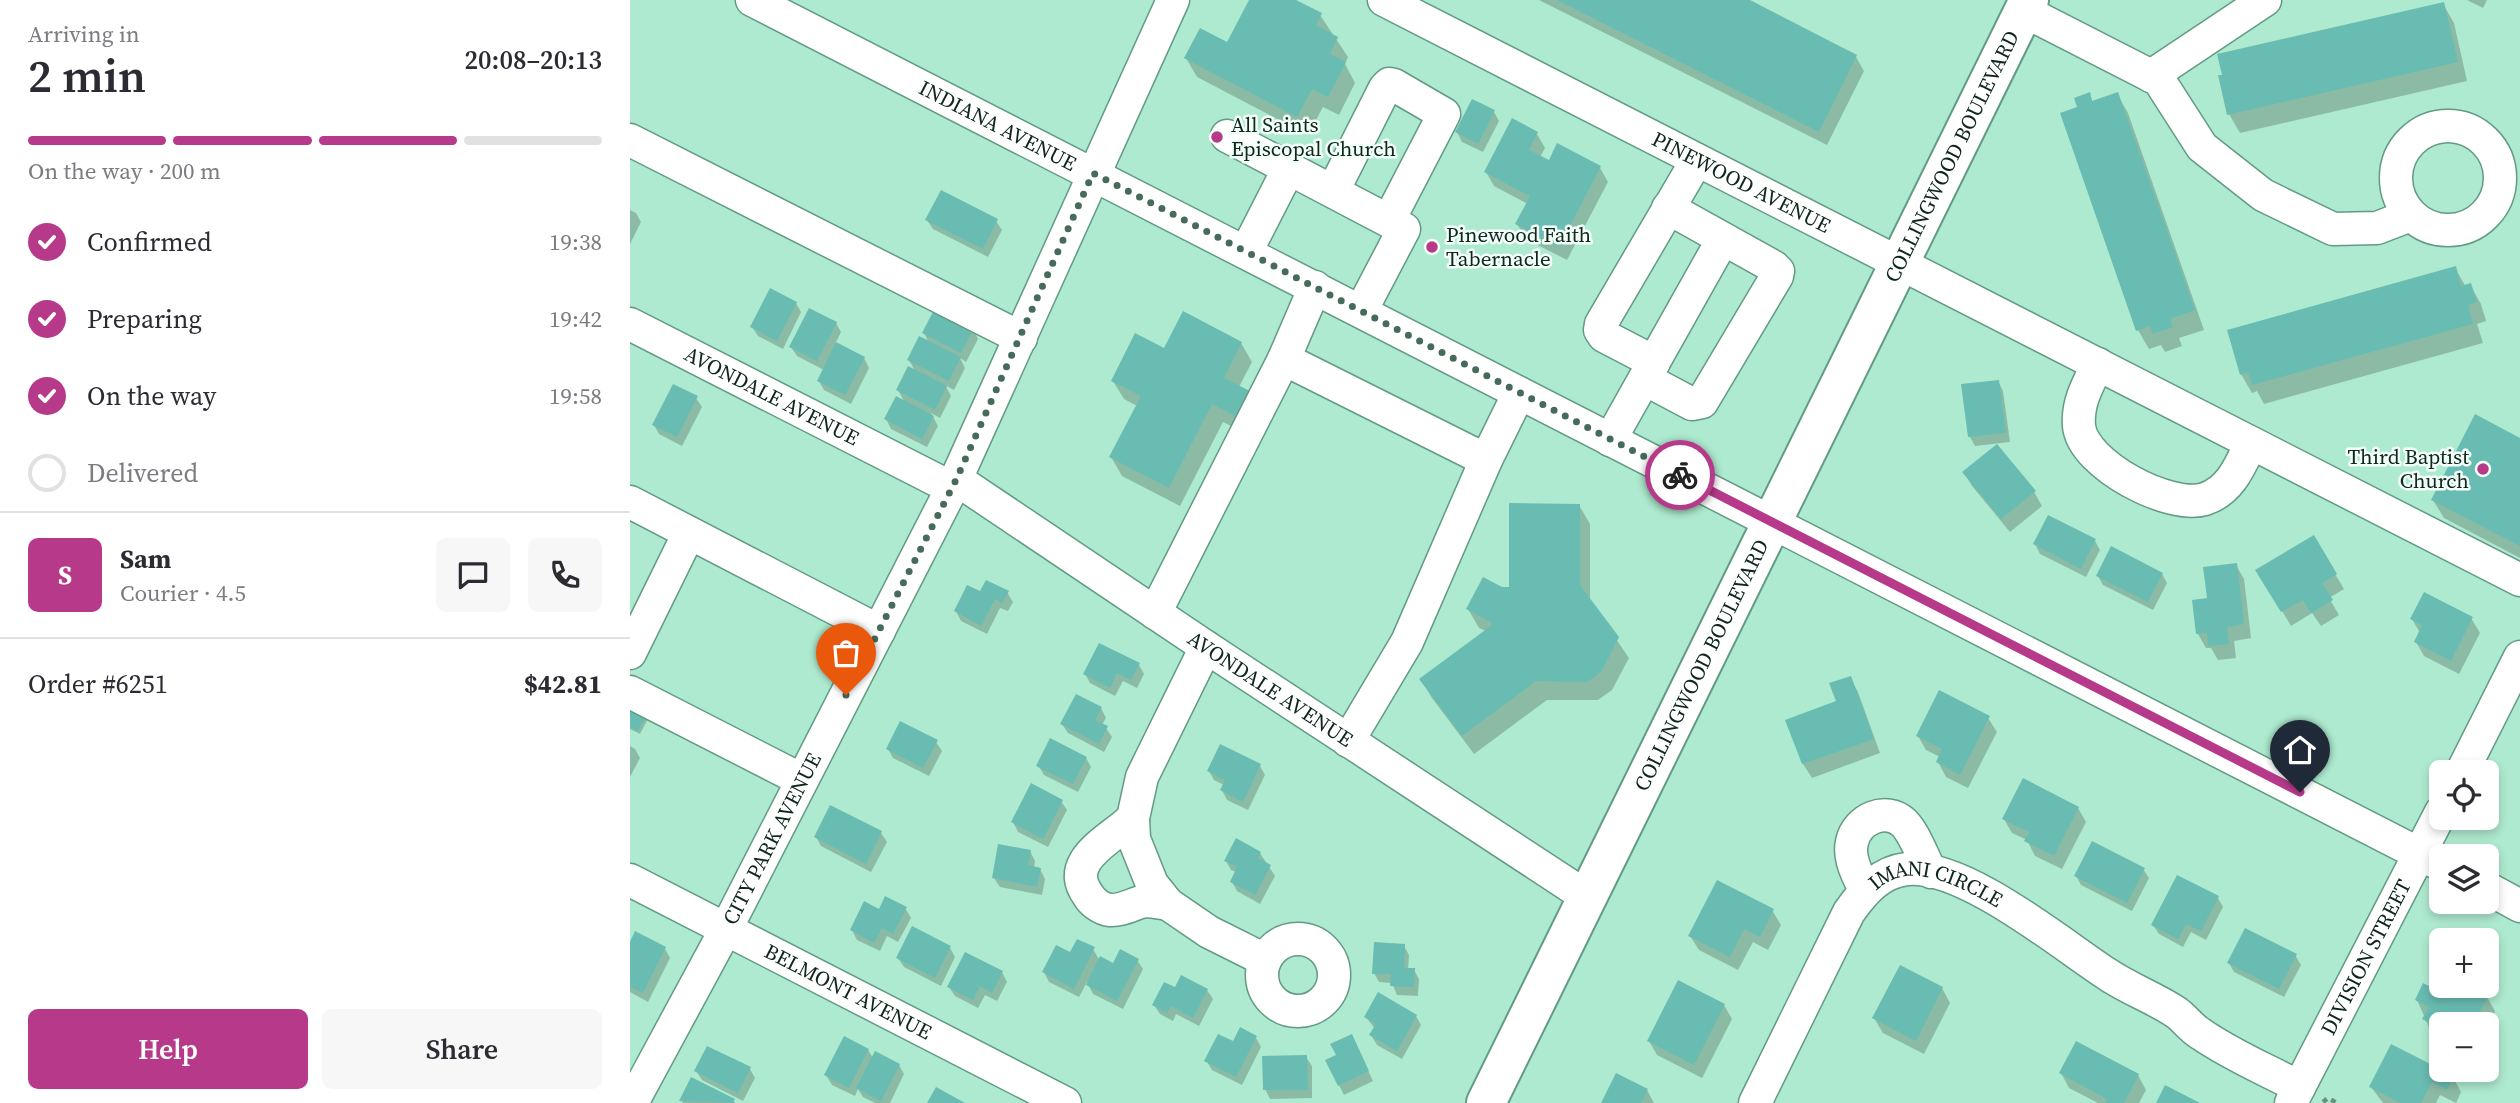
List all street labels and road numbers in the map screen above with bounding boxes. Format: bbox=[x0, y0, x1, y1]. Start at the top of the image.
street label: COLLINGWOOD BOULEVARD bbox=[1877, 25, 2026, 287]
street label: INDIANA AVENUE bbox=[914, 73, 1082, 178]
street label: PINEWOOD AVENUE bbox=[1647, 124, 1836, 240]
street label: AVONDALE AVENUE bbox=[680, 339, 864, 452]
street label: COLLINGWOOD BOULEVARD bbox=[1627, 534, 1775, 796]
street label: AVONDALE AVENUE bbox=[1182, 624, 1359, 754]
street label: CITY PARK AVENUE bbox=[716, 748, 828, 930]
street label: IMANI CIRCLE bbox=[1862, 853, 2008, 914]
street label: DIVISION STREET bbox=[2313, 874, 2418, 1040]
street label: BELMONT AVENUE bbox=[760, 936, 937, 1046]

